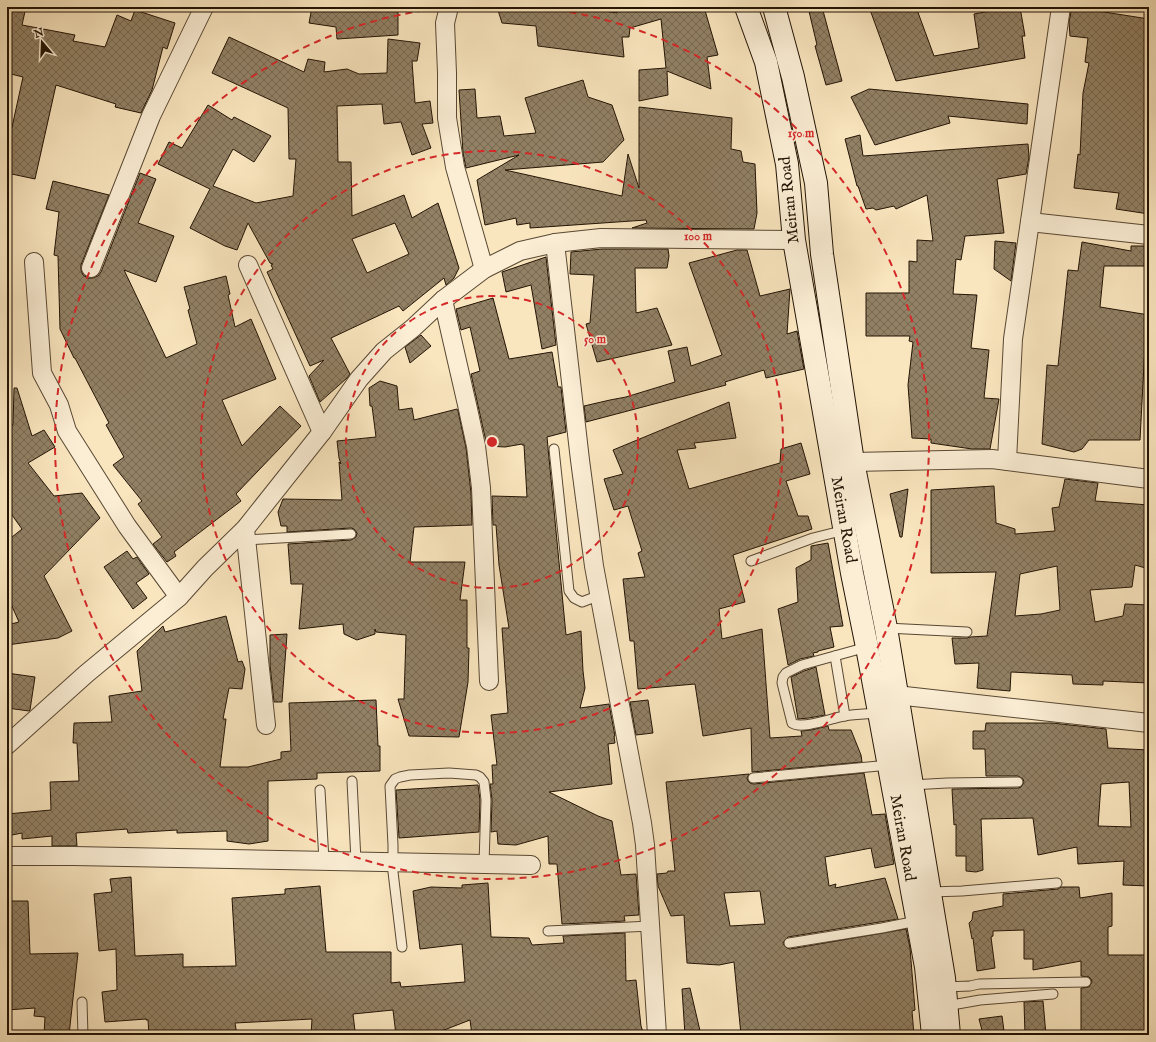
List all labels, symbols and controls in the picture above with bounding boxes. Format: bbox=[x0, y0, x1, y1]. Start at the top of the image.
north arrow bbox=[22, 22, 62, 62]
text: N bbox=[31, 25, 46, 42]
text: 150 m bbox=[788, 126, 815, 141]
street label: Meiran Road bbox=[775, 155, 805, 245]
text: 100 m bbox=[684, 229, 713, 244]
text: 50 m bbox=[584, 332, 607, 347]
centre of rings bbox=[485, 435, 499, 449]
street label: Meiran Road bbox=[826, 475, 861, 565]
street label: Meiran Road bbox=[885, 793, 920, 883]

